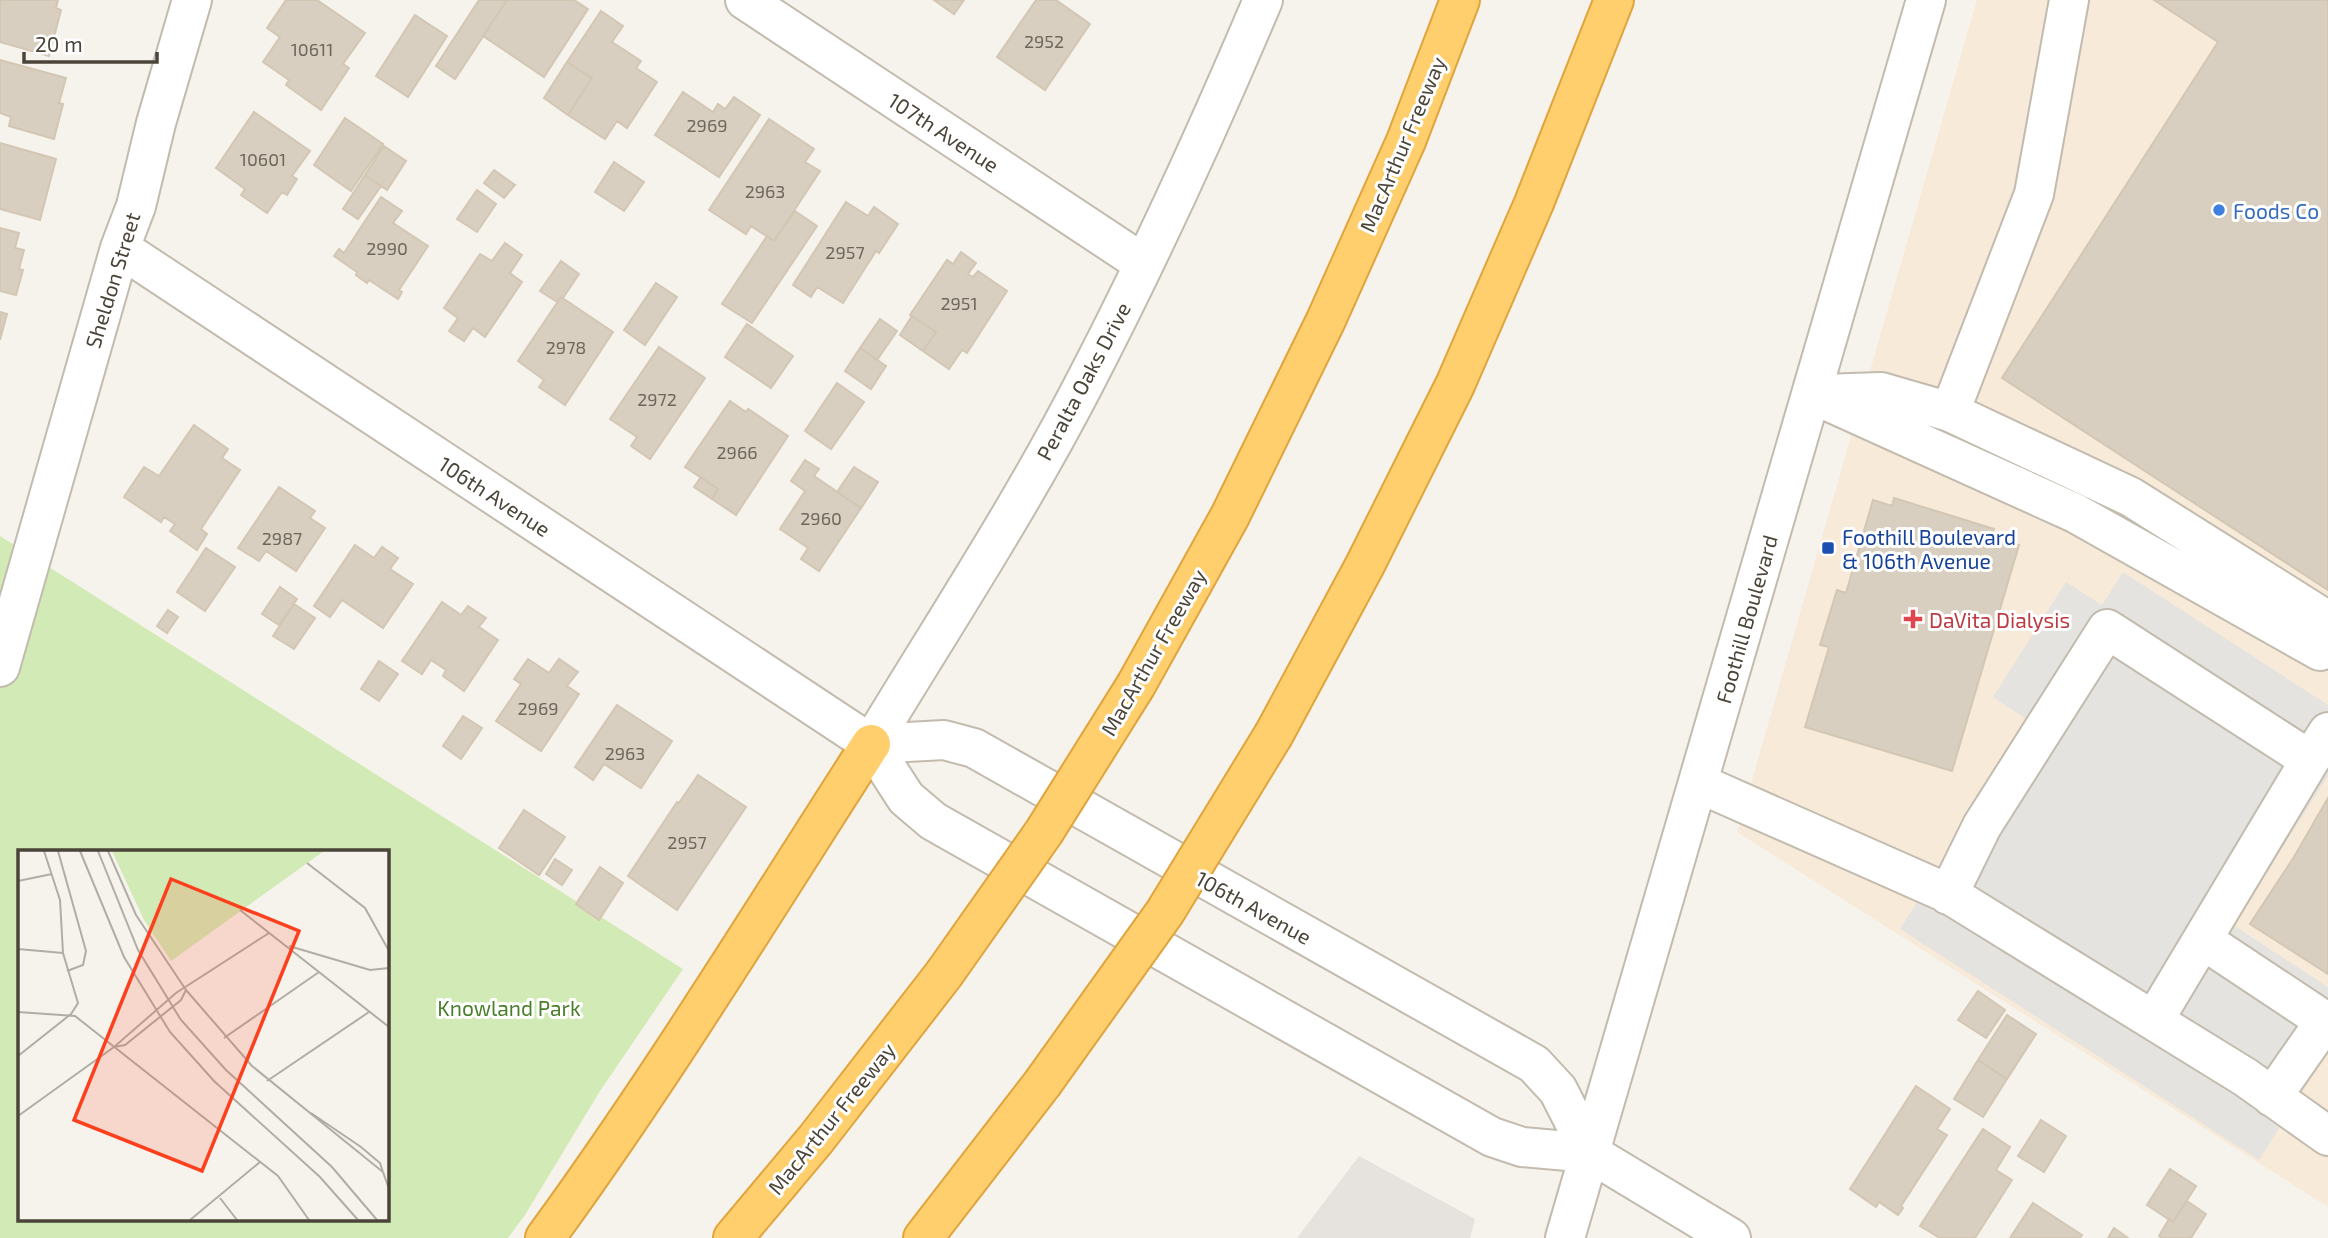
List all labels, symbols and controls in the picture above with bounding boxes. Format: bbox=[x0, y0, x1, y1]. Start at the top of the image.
scale bar bbox=[24, 21, 158, 65]
house number: 2952 bbox=[1024, 30, 1064, 52]
text: 20 m bbox=[35, 31, 83, 56]
house number: 10611 bbox=[291, 38, 333, 60]
street label: MacArthur Freeway bbox=[1354, 53, 1450, 235]
street label: 107th Avenue bbox=[884, 87, 1004, 177]
house number: 2969 bbox=[686, 114, 728, 136]
house number: 10601 bbox=[240, 148, 286, 170]
house number: 2963 bbox=[745, 180, 785, 202]
place label: Foods Co bbox=[2233, 198, 2319, 223]
marker: Foods Co bbox=[2211, 202, 2227, 218]
street label: Sheldon Street bbox=[79, 209, 145, 351]
house number: 2990 bbox=[366, 237, 408, 259]
house number: 2957 bbox=[825, 241, 865, 263]
house number: 2951 bbox=[940, 292, 978, 314]
street label: Peralta Oaks Drive bbox=[1031, 298, 1135, 464]
house number: 2978 bbox=[546, 336, 586, 358]
house number: 2972 bbox=[637, 388, 677, 410]
house number: 2966 bbox=[716, 441, 758, 463]
street label: 106th Avenue bbox=[435, 451, 555, 541]
house number: 2960 bbox=[800, 507, 842, 529]
place label: Foothill Boulevard & 106th Avenue bbox=[1842, 524, 2016, 573]
house number: 2987 bbox=[262, 527, 302, 549]
street label: Foothill Boulevard bbox=[1710, 532, 1782, 706]
marker: Foothill Boulevard & 106th Avenue bbox=[1820, 540, 1836, 556]
street label: MacArthur Freeway bbox=[1095, 564, 1211, 740]
place label: DaVita Dialysis bbox=[1929, 607, 2070, 632]
marker: DaVita Dialysis bbox=[1903, 609, 1923, 629]
house number: 2969 bbox=[517, 697, 559, 719]
house number: 2963 bbox=[605, 742, 645, 764]
house number: 2957 bbox=[667, 831, 707, 853]
inset map bbox=[18, 850, 388, 1220]
street label: 106th Avenue bbox=[1192, 865, 1316, 949]
park label: Knowland Park bbox=[437, 995, 581, 1020]
street label: MacArthur Freeway bbox=[762, 1037, 900, 1199]

